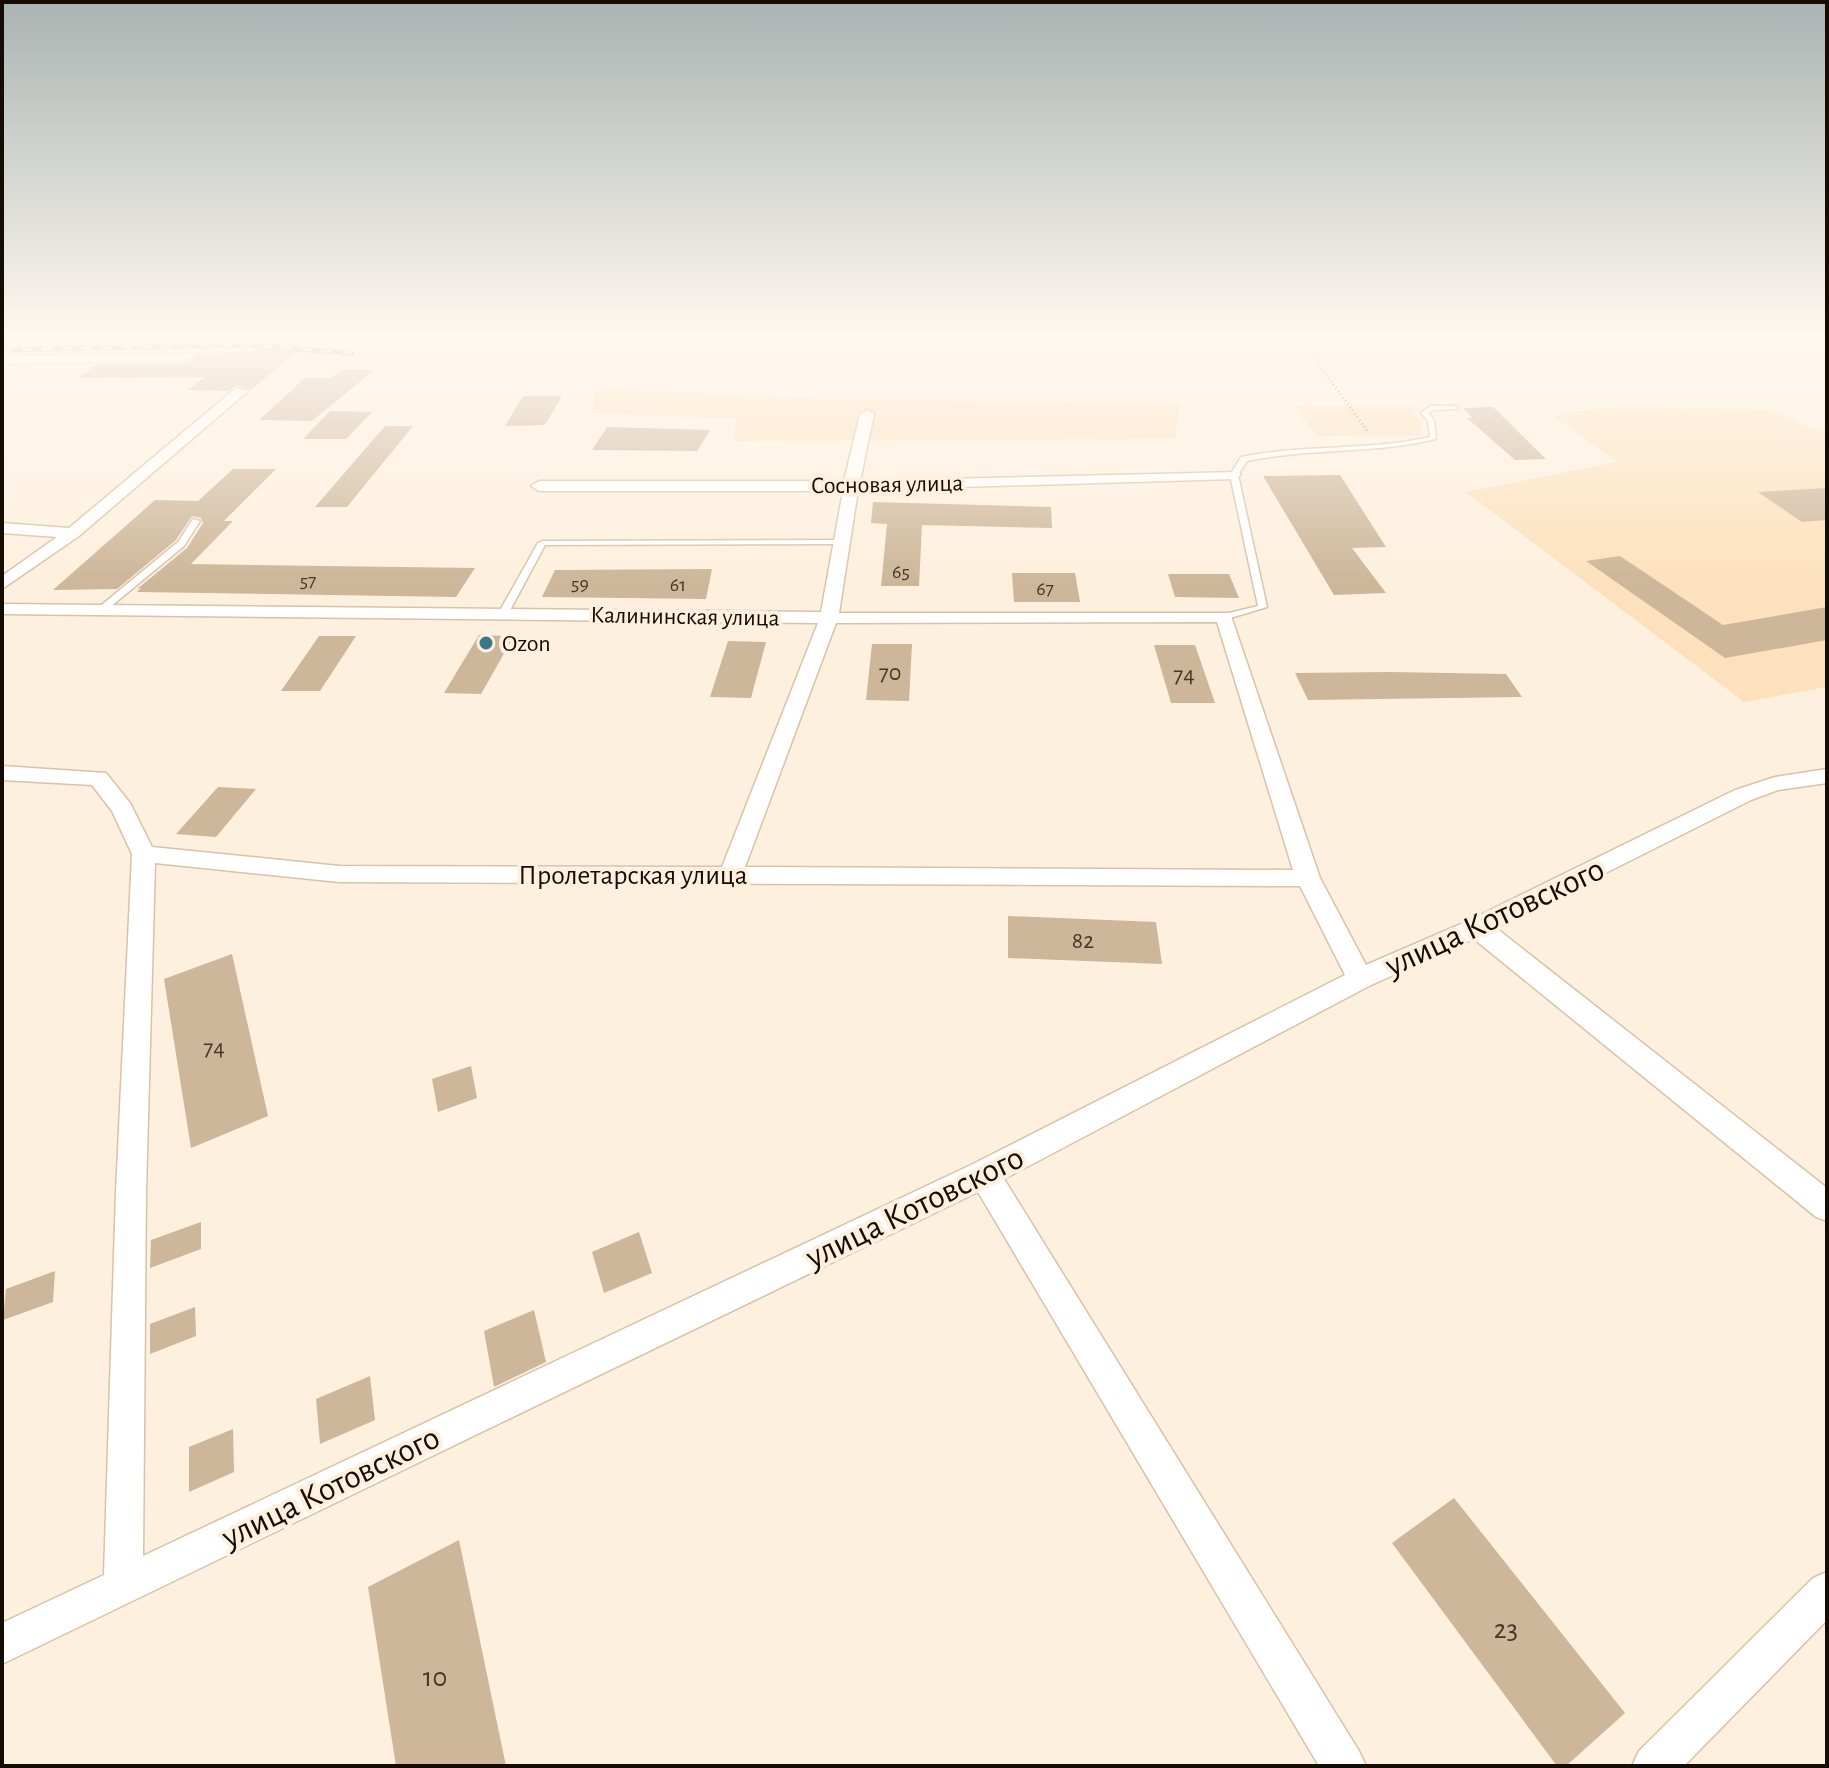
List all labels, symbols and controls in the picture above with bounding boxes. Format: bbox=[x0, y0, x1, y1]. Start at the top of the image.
street label: Сосновая улица bbox=[811, 472, 963, 498]
house number: 65 bbox=[892, 562, 910, 582]
house number: 57 bbox=[300, 571, 316, 591]
house number: 59 bbox=[571, 574, 589, 594]
house number: 61 bbox=[670, 575, 686, 595]
house number: 67 bbox=[1036, 579, 1054, 599]
street label: Калининская улица bbox=[590, 603, 780, 631]
place label: Ozon bbox=[502, 632, 551, 656]
marker: Ozon bbox=[477, 634, 495, 652]
house number: 70 bbox=[879, 661, 901, 685]
house number: 74 bbox=[1173, 663, 1195, 687]
street label: улица Котовского bbox=[1379, 852, 1610, 984]
street label: Пролетарская улица bbox=[518, 862, 748, 890]
house number: 82 bbox=[1072, 929, 1094, 953]
house number: 74 bbox=[203, 1036, 225, 1060]
street label: улица Котовского bbox=[800, 1140, 1029, 1276]
street label: улица Котовского bbox=[216, 1420, 445, 1556]
house number: 23 bbox=[1494, 1616, 1518, 1644]
house number: 10 bbox=[423, 1664, 447, 1692]

